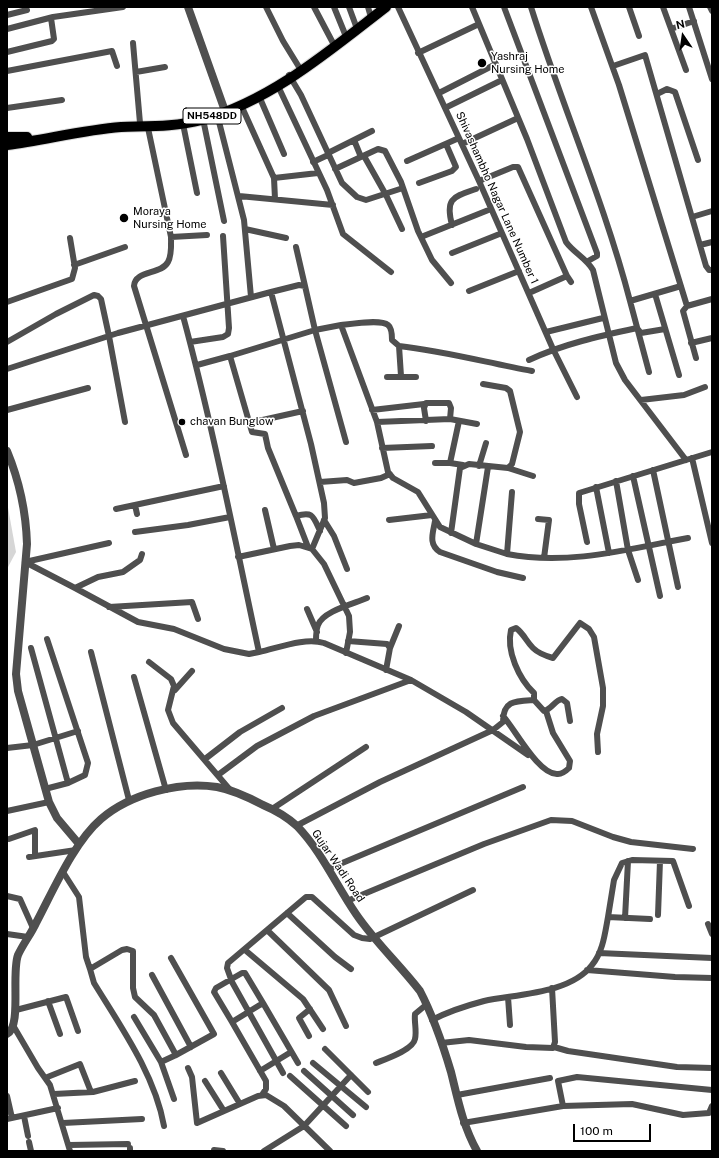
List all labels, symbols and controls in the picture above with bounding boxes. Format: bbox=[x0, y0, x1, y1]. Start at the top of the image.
north arrow bbox=[663, 16, 703, 56]
text: N bbox=[675, 17, 686, 31]
place label: Yashraj Nursing Home bbox=[491, 50, 565, 76]
marker: Yashraj Nursing Home bbox=[476, 57, 488, 69]
road number: NH548DD bbox=[183, 108, 241, 124]
street label: Shivashambho Nagar Lane Number 1 bbox=[453, 110, 541, 286]
place label: Moraya Nursing Home bbox=[133, 205, 207, 231]
marker: Moraya Nursing Home bbox=[118, 212, 130, 224]
place label: chavan Bunglow bbox=[190, 415, 273, 429]
marker: chavan Bunglow bbox=[177, 417, 187, 427]
street label: Gujar Wadi Road bbox=[309, 827, 367, 905]
scale bar bbox=[575, 1116, 653, 1142]
text: 100 m bbox=[580, 1124, 613, 1138]

